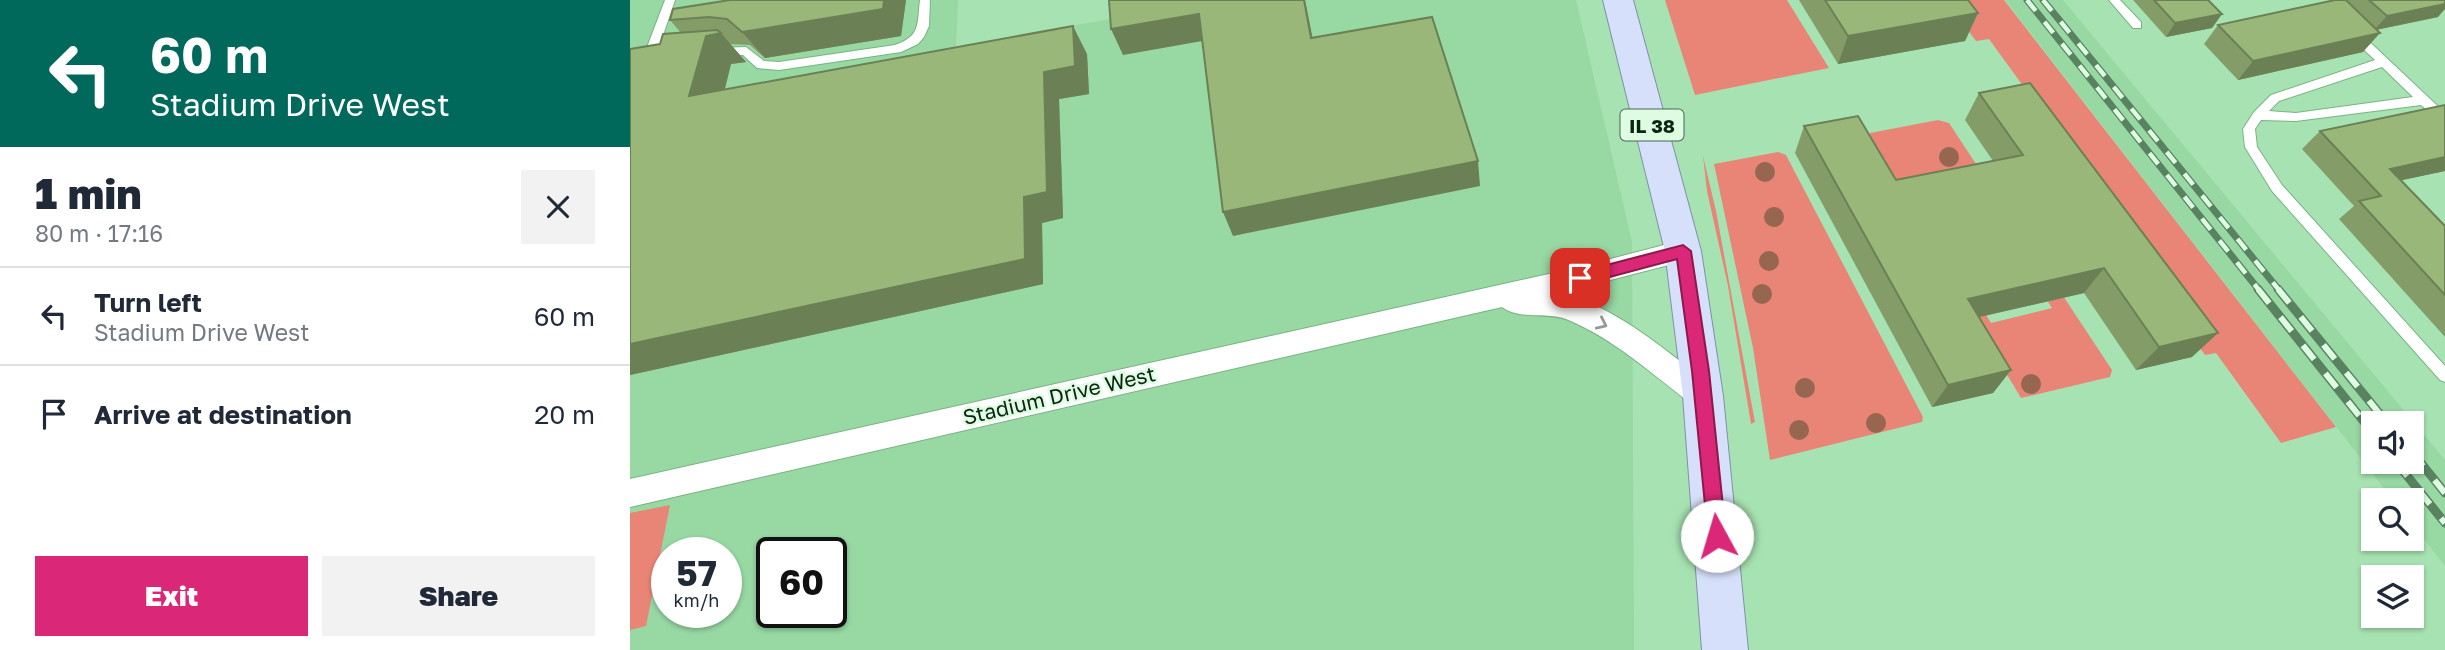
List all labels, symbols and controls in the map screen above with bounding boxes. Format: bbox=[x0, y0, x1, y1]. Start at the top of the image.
text: 60 m bbox=[150, 25, 268, 84]
icon: left bbox=[35, 28, 126, 119]
text: Stadium Drive West bbox=[150, 85, 450, 123]
road number: IL 38 bbox=[1620, 110, 1684, 140]
text: 1 min bbox=[35, 168, 142, 218]
button: close bbox=[521, 170, 595, 244]
text: 80 m · 17:16 bbox=[35, 219, 163, 247]
pin bbox=[1550, 248, 1610, 308]
icon: arrive bbox=[1561, 259, 1599, 297]
text: Turn left bbox=[94, 287, 202, 318]
icon: left bbox=[35, 297, 73, 335]
text: 60 m bbox=[534, 301, 595, 332]
one-way arrow bbox=[1595, 316, 1607, 330]
text: Stadium Drive West bbox=[94, 318, 309, 346]
street label: Stadium Drive West bbox=[960, 360, 1158, 430]
icon: arrive bbox=[35, 395, 73, 433]
text: Arrive at destination bbox=[94, 399, 352, 430]
text: 20 m bbox=[534, 399, 595, 430]
map controls bbox=[2361, 411, 2424, 628]
button: sound bbox=[2361, 411, 2424, 474]
button: search bbox=[2361, 488, 2424, 551]
position arrow bbox=[1680, 499, 1754, 573]
speed limit sign: 60 bbox=[756, 537, 847, 628]
text: 57 bbox=[676, 552, 717, 594]
button: Exit bbox=[35, 556, 308, 636]
button: Share bbox=[322, 556, 595, 636]
button: layers bbox=[2361, 565, 2424, 628]
text: km/h bbox=[674, 589, 719, 611]

